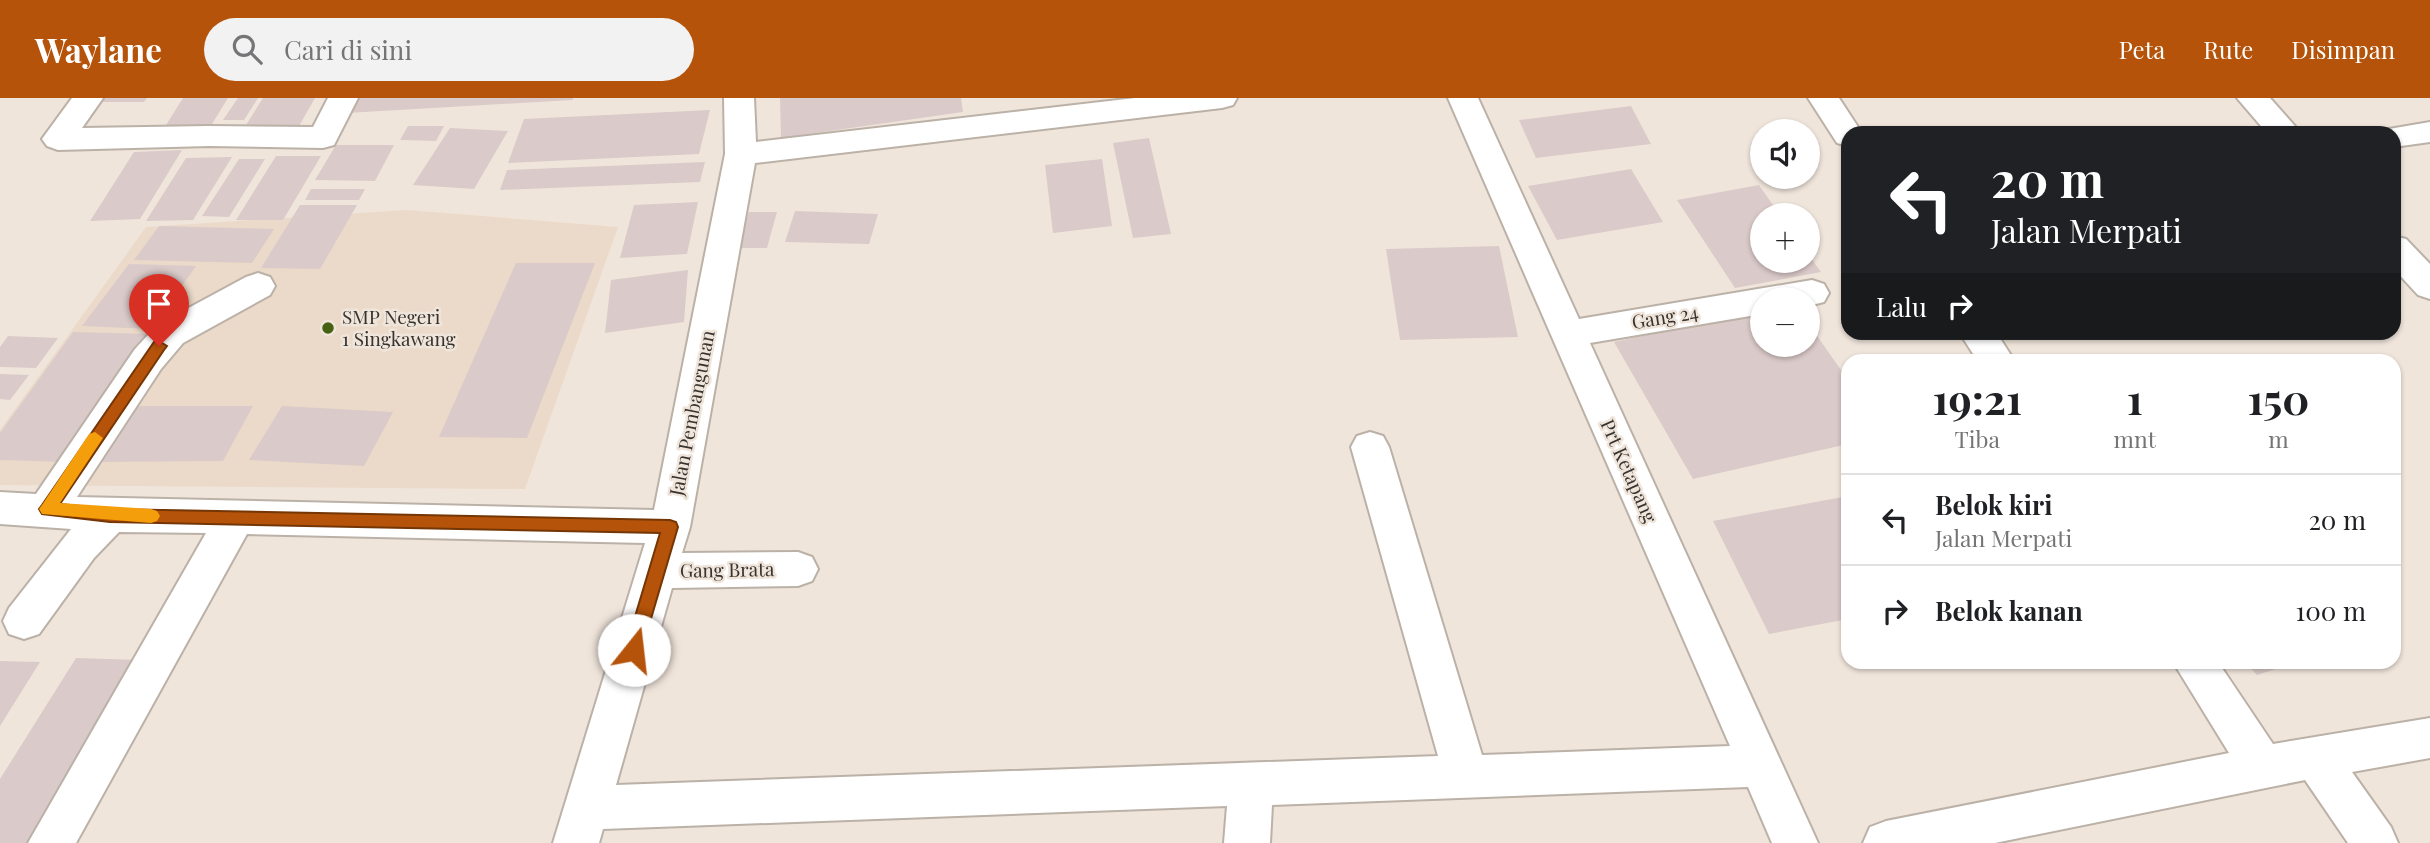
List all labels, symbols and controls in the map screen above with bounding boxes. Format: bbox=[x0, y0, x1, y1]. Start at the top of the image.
search box bbox=[204, 18, 694, 81]
text: Waylane bbox=[35, 27, 162, 71]
icon: search bbox=[228, 30, 266, 68]
text: Cari di sini bbox=[284, 32, 412, 67]
text: Peta bbox=[2119, 33, 2165, 65]
text: Rute bbox=[2203, 33, 2253, 65]
text: Disimpan bbox=[2291, 33, 2395, 65]
map controls bbox=[1750, 119, 1820, 357]
button: sound bbox=[1750, 119, 1820, 189]
text: 20 m bbox=[1991, 145, 2104, 210]
icon: left bbox=[1876, 154, 1967, 245]
button: + bbox=[1750, 203, 1820, 273]
text: Jalan Merpati bbox=[1991, 208, 2182, 251]
pin bbox=[129, 274, 189, 346]
icon: arrive bbox=[140, 285, 178, 323]
button: − bbox=[1750, 287, 1820, 357]
icon: right bbox=[1941, 287, 1979, 325]
text: Lalu bbox=[1876, 289, 1927, 324]
street label: Gang 24 bbox=[1630, 298, 1700, 334]
place label: SMP Negeri 1 Singkawang bbox=[342, 303, 456, 351]
marker: SMP Negeri 1 Singkawang bbox=[320, 320, 336, 336]
street label: Jalan Pembangunan bbox=[662, 327, 720, 499]
text: 19:21 bbox=[1933, 370, 2022, 426]
text: 1 bbox=[2127, 370, 2143, 426]
text: 150 bbox=[2247, 370, 2309, 426]
street label: Prt Ketapang bbox=[1596, 415, 1664, 526]
text: Tiba bbox=[1955, 423, 2000, 454]
text: mnt bbox=[2114, 423, 2156, 454]
text: m bbox=[2268, 423, 2289, 454]
text: Belok kiri bbox=[1935, 487, 2052, 522]
icon: left bbox=[1876, 501, 1914, 539]
text: 20 m bbox=[2308, 502, 2366, 537]
text: Jalan Merpati bbox=[1935, 522, 2072, 553]
street label: Gang Brata bbox=[680, 555, 775, 583]
icon: right bbox=[1876, 592, 1914, 630]
text: Belok kanan bbox=[1935, 593, 2083, 628]
text: 100 m bbox=[2296, 593, 2366, 628]
position arrow bbox=[597, 613, 671, 687]

